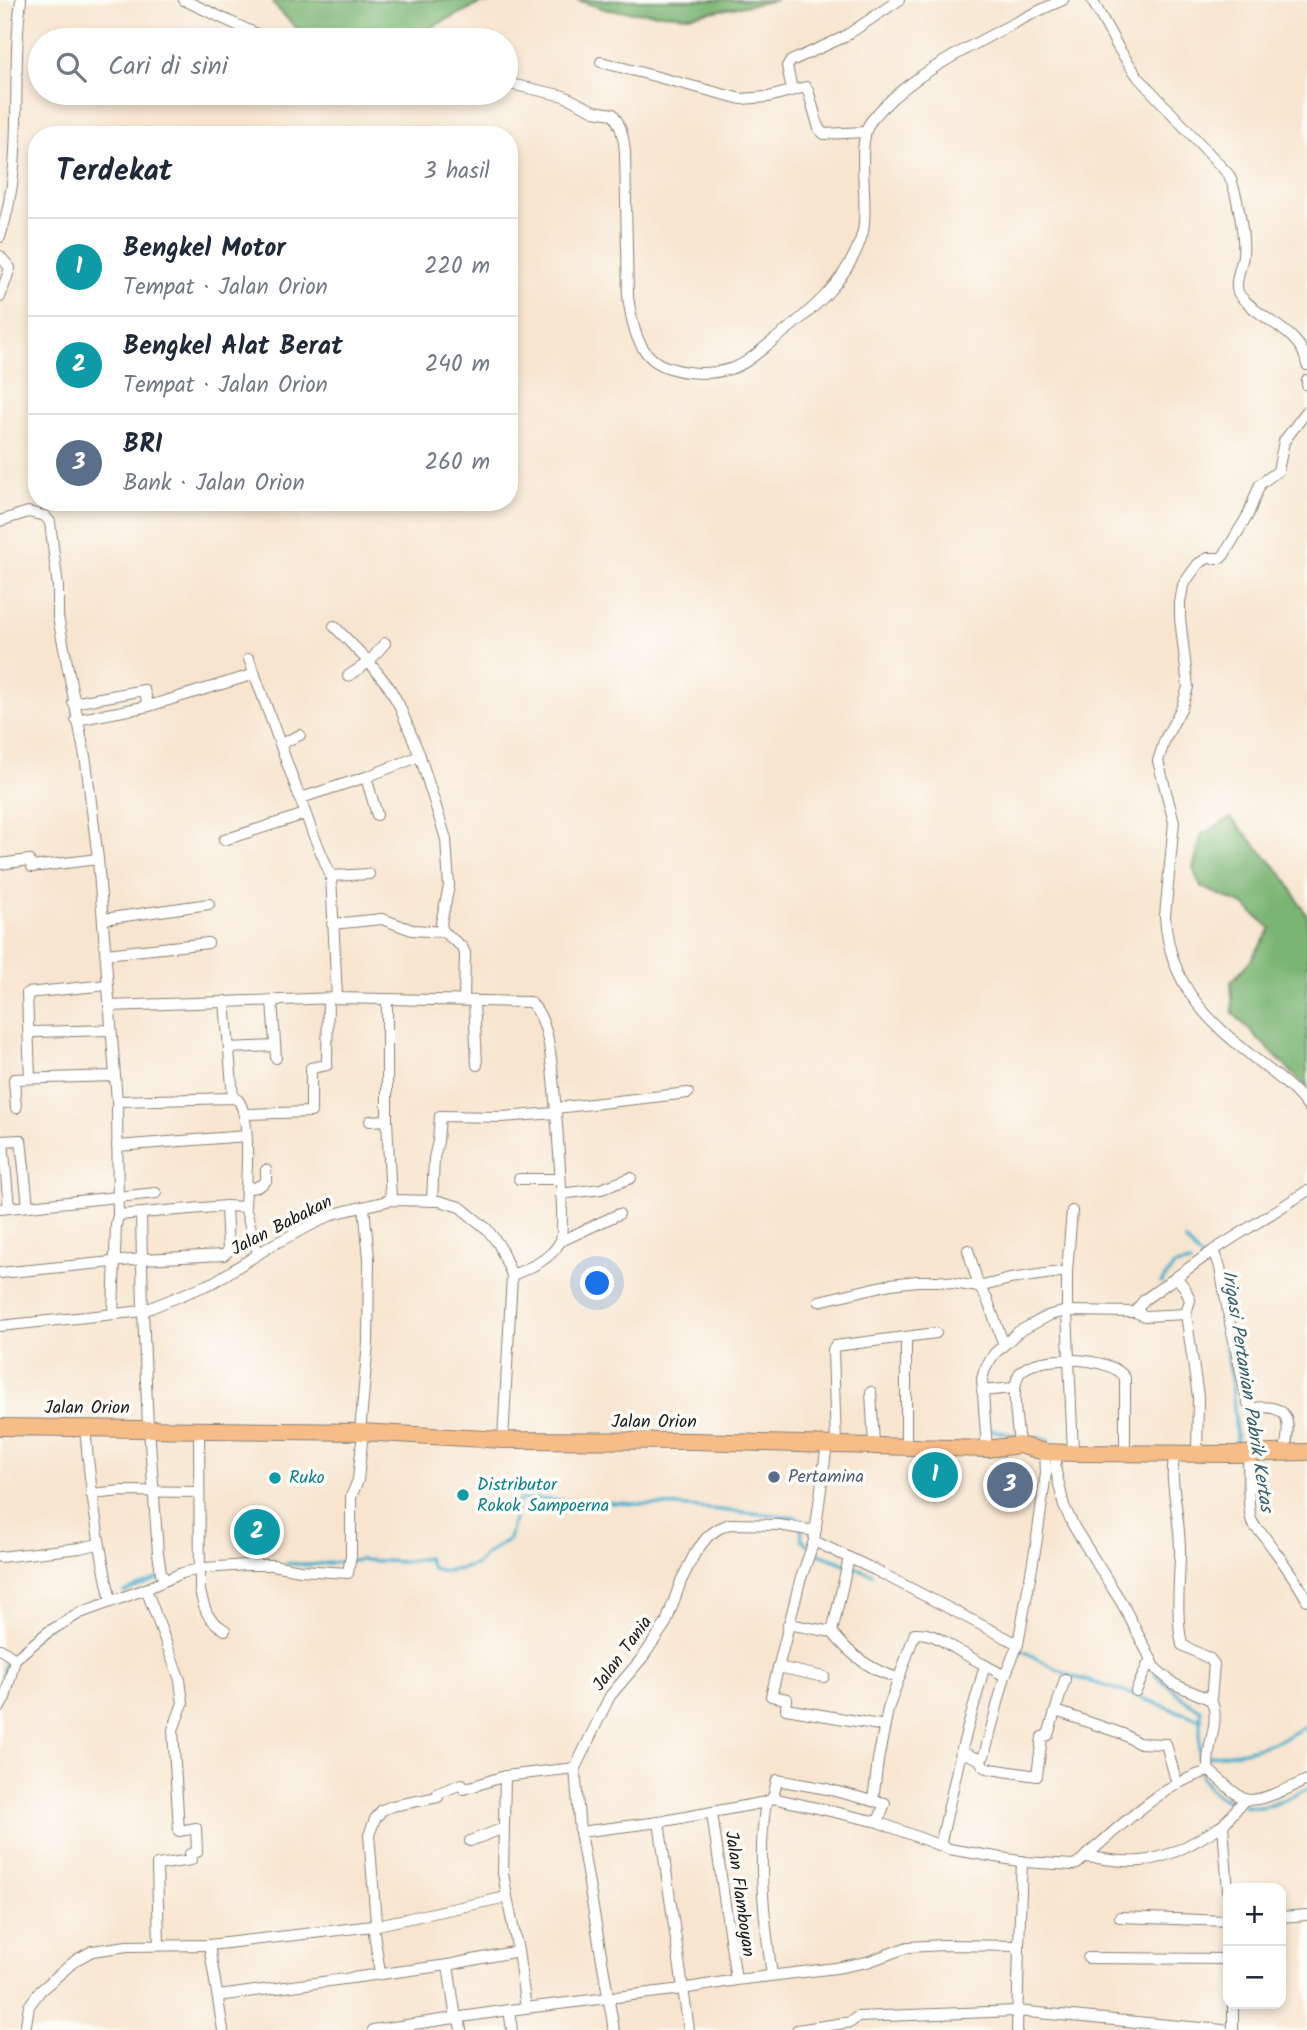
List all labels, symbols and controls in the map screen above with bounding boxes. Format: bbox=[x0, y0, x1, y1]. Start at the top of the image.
search box bbox=[28, 28, 518, 105]
text: Cari di sini bbox=[108, 46, 228, 88]
icon: search bbox=[52, 48, 90, 86]
text: Terdekat bbox=[56, 148, 172, 196]
text: 3 hasil bbox=[424, 154, 490, 190]
text: Bengkel Motor bbox=[123, 228, 286, 270]
text: 1 bbox=[76, 249, 82, 285]
text: 220 m bbox=[424, 249, 490, 285]
text: Tempat · Jalan Orion bbox=[123, 270, 328, 306]
text: Bengkel Alat Berat bbox=[123, 326, 343, 368]
text: 2 bbox=[72, 347, 86, 383]
text: 240 m bbox=[425, 347, 490, 383]
text: Tempat · Jalan Orion bbox=[123, 368, 328, 404]
text: BRI bbox=[123, 424, 163, 466]
text: 3 bbox=[73, 445, 85, 481]
text: 260 m bbox=[425, 445, 490, 481]
text: Bank · Jalan Orion bbox=[123, 466, 305, 502]
street label: Jalan Babakan bbox=[226, 1188, 338, 1264]
your location bbox=[580, 1266, 614, 1300]
water label: Irigasi Pertanian Pabrik Kertas bbox=[1213, 1268, 1281, 1516]
street label: Jalan Orion bbox=[44, 1394, 130, 1423]
street label: Jalan Orion bbox=[611, 1408, 697, 1437]
pin: 1 bbox=[912, 1449, 958, 1501]
pin: 3 bbox=[987, 1459, 1033, 1511]
place label: Pertamina bbox=[788, 1463, 864, 1492]
place label: Ruko bbox=[289, 1464, 325, 1493]
marker: Pertamina bbox=[766, 1469, 782, 1485]
marker: Ruko bbox=[267, 1470, 283, 1486]
place label: Distributor Rokok Sampoerna bbox=[477, 1471, 609, 1521]
marker: Distributor Rokok Sampoerna bbox=[455, 1487, 471, 1503]
pin: 2 bbox=[234, 1506, 280, 1558]
street label: Jalan Tania bbox=[586, 1610, 660, 1698]
street label: Jalan Flamboyan bbox=[716, 1829, 762, 1959]
map controls bbox=[1223, 1883, 1286, 2009]
button: + bbox=[1223, 1883, 1286, 1946]
button: − bbox=[1223, 1946, 1286, 2009]

